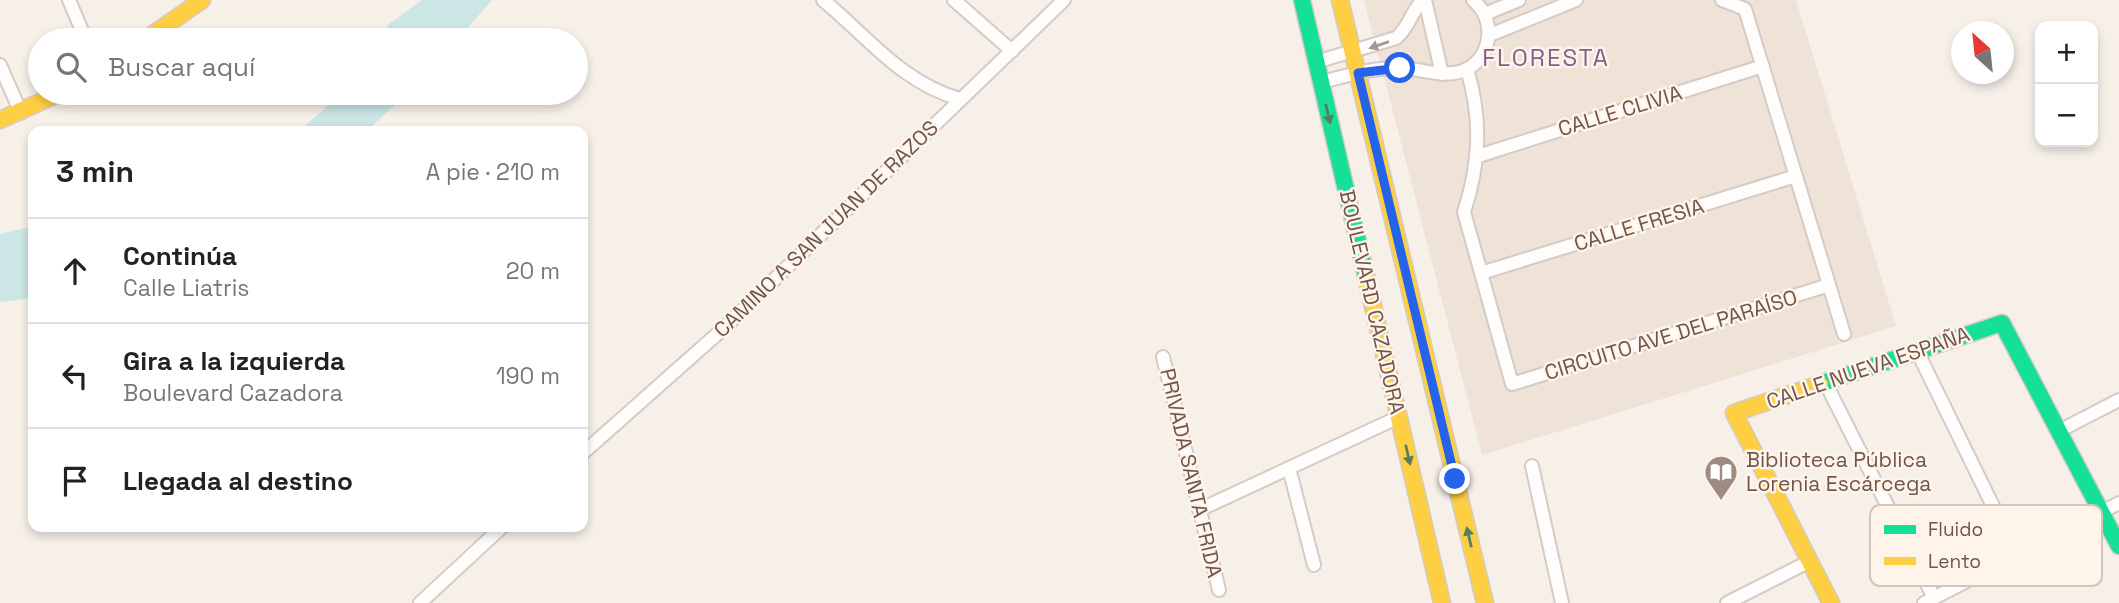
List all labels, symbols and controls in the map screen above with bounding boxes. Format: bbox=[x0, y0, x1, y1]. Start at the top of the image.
north arrow bbox=[1951, 21, 2014, 84]
map controls bbox=[2035, 21, 2098, 147]
button: + bbox=[2035, 21, 2098, 84]
search box bbox=[28, 28, 588, 105]
one-way arrow bbox=[1369, 39, 1390, 50]
district label: FLORESTA bbox=[1482, 42, 1610, 73]
icon: search bbox=[52, 48, 90, 86]
text: Buscar aquí bbox=[108, 50, 255, 84]
route start bbox=[1384, 52, 1415, 83]
street label: CALLE CLIVIA bbox=[1555, 79, 1685, 142]
button: − bbox=[2035, 84, 2098, 147]
one-way arrow bbox=[1323, 103, 1334, 125]
street label: CAMINO A SAN JUAN DE RAZOS bbox=[708, 114, 944, 343]
text: 3 min bbox=[56, 152, 134, 191]
text: A pie · 210 m bbox=[426, 157, 560, 187]
street label: BOULEVARD CAZADORA bbox=[1334, 187, 1411, 417]
street label: CALLE FRESIA bbox=[1571, 192, 1707, 257]
text: Continúa bbox=[123, 239, 237, 273]
icon: ahead bbox=[56, 252, 94, 290]
text: 20 m bbox=[506, 256, 560, 286]
text: Calle Liatris bbox=[123, 273, 249, 303]
street label: CIRCUITO AVE DEL PARAÍSO bbox=[1541, 283, 1801, 386]
street label: CALLE NUEVA ESPAÑA bbox=[1763, 320, 1973, 415]
text: Gira a la izquierda bbox=[123, 344, 345, 378]
icon: left bbox=[56, 357, 94, 395]
text: 190 m bbox=[496, 361, 560, 391]
street label: PRIVADA SANTA FRIDA bbox=[1154, 366, 1229, 580]
text: Boulevard Cazadora bbox=[123, 378, 343, 408]
one-way arrow bbox=[1402, 444, 1413, 466]
place label: Biblioteca Pública Lorenia Escárcega bbox=[1746, 446, 1931, 497]
library icon: Biblioteca Pública Lorenia Escárcega bbox=[1702, 453, 1740, 502]
icon: arrive bbox=[56, 462, 94, 500]
route end bbox=[1439, 463, 1470, 494]
text: Llegada al destino bbox=[123, 464, 353, 498]
legend bbox=[1870, 505, 2102, 586]
text: Fluido bbox=[1928, 517, 1983, 542]
one-way arrow bbox=[1463, 526, 1474, 548]
text: Lento bbox=[1928, 549, 1981, 574]

